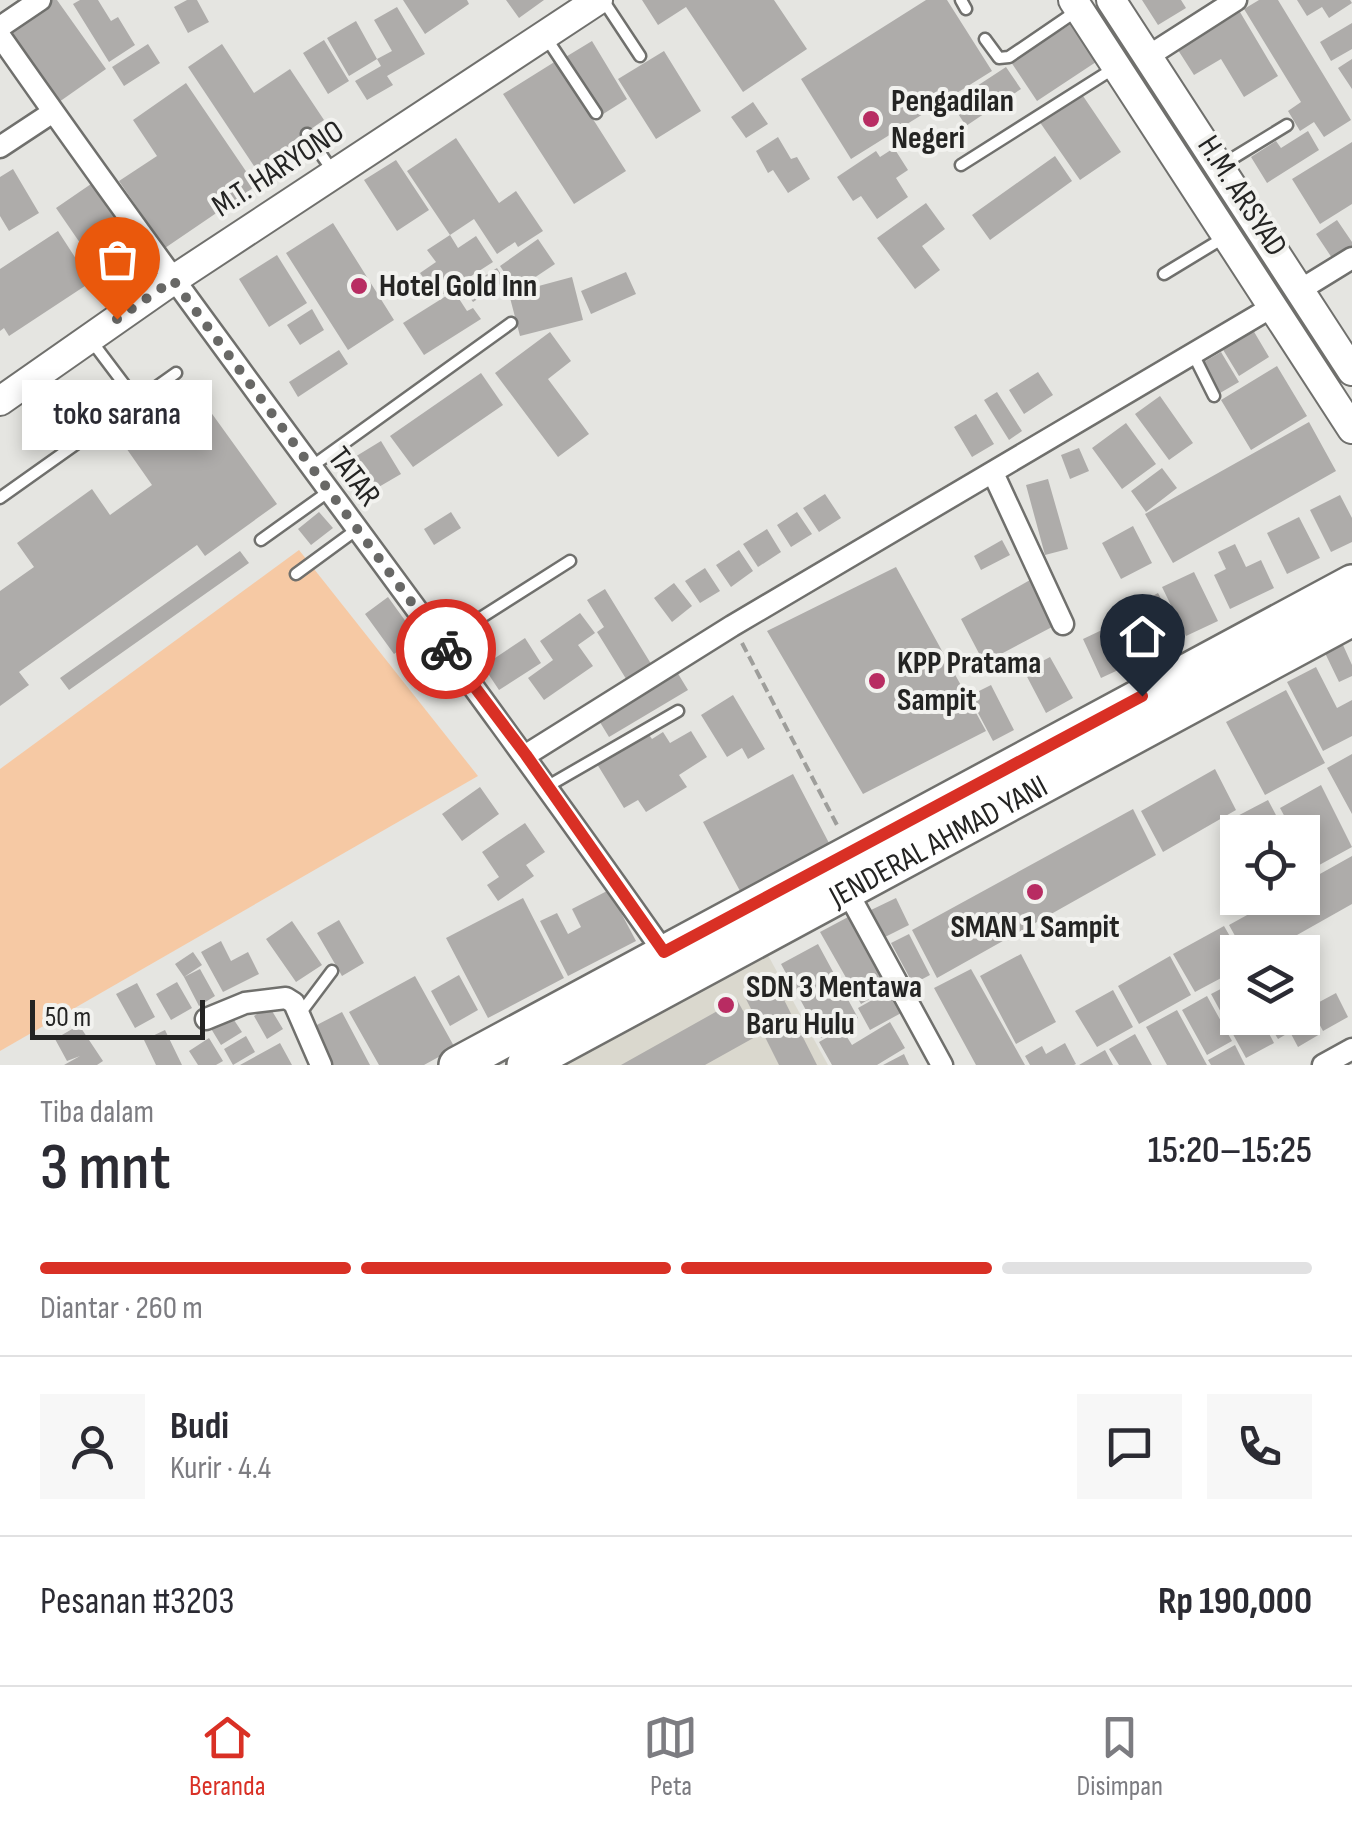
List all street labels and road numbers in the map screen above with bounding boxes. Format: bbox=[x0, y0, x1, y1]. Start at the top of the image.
street label: M.T. HARYONO bbox=[205, 112, 351, 226]
street label: H.M. ARSYAD bbox=[1189, 128, 1295, 264]
street label: TATAR bbox=[319, 440, 389, 514]
street label: JENDERAL AHMAD YANI bbox=[822, 767, 1054, 917]

